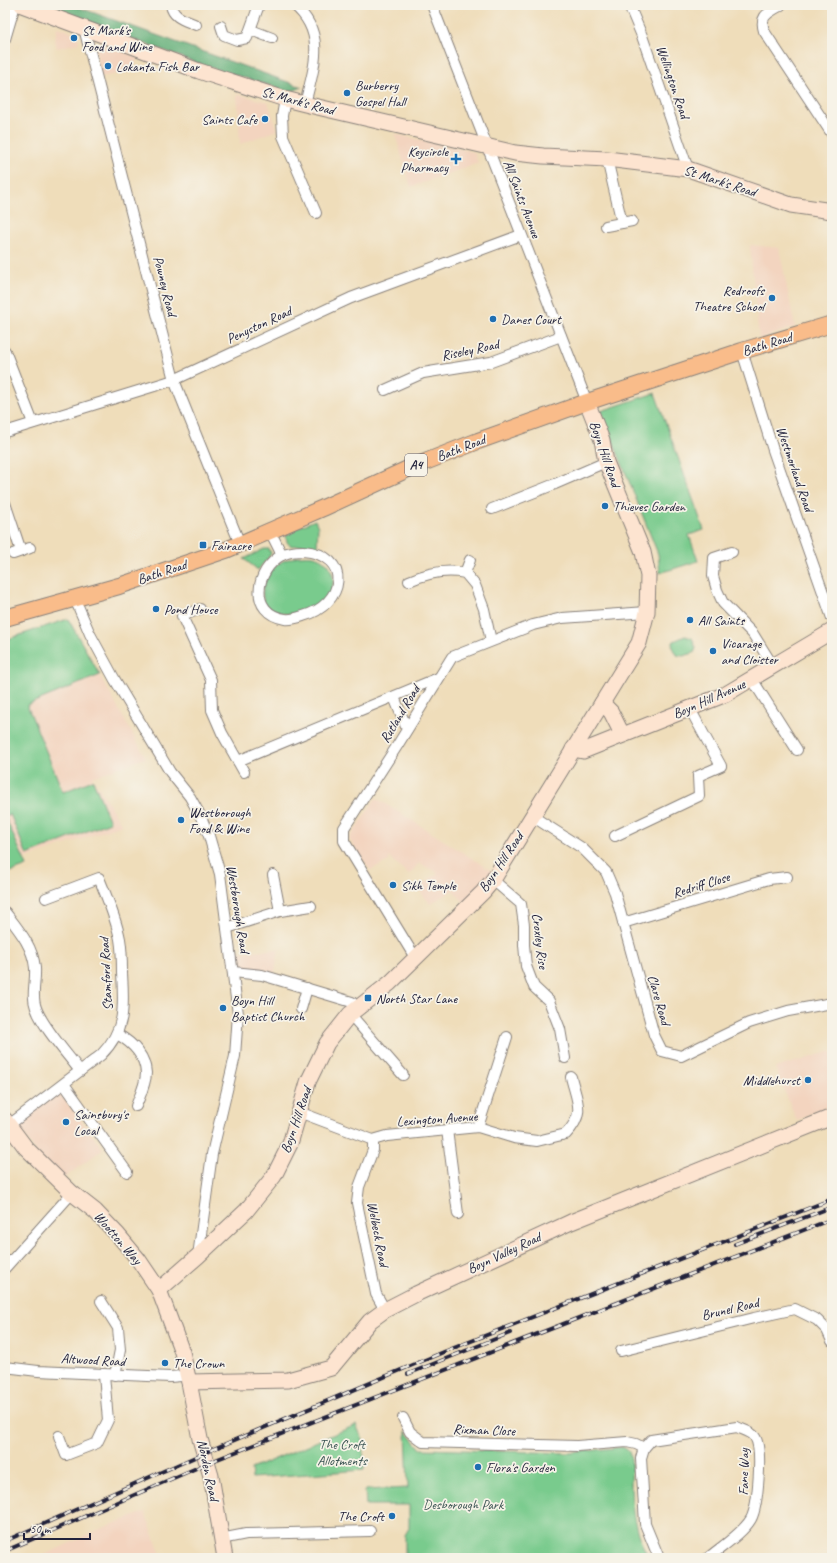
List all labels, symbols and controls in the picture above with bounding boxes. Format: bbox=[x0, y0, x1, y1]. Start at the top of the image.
place label: St Mark's Food and Wine bbox=[82, 22, 153, 55]
marker: St Mark's Food and Wine bbox=[69, 33, 79, 43]
street label: Wellington Road bbox=[653, 43, 694, 123]
place label: Lokanta Fish Bar bbox=[116, 58, 200, 75]
marker: Lokanta Fish Bar bbox=[103, 61, 113, 71]
place label: Burberry Gospel Hall bbox=[355, 77, 408, 110]
street label: St Mark's Road bbox=[260, 83, 339, 120]
marker: Burberry Gospel Hall bbox=[342, 88, 352, 98]
place label: Saints Cafe bbox=[202, 111, 258, 128]
marker: Saints Cafe bbox=[260, 114, 270, 124]
place label: Keycircle Pharmacy bbox=[401, 143, 449, 176]
marker: Keycircle Pharmacy bbox=[451, 154, 461, 164]
street label: All Saints Avenue bbox=[499, 158, 545, 242]
street label: St Mark's Road bbox=[682, 161, 761, 201]
street label: Powney Road bbox=[149, 254, 181, 320]
place label: Redroofs Theatre School bbox=[693, 282, 767, 315]
marker: Redroofs Theatre School bbox=[767, 293, 777, 303]
street label: Penyston Road bbox=[224, 301, 296, 347]
place label: Danes Court bbox=[501, 311, 562, 328]
marker: Danes Court bbox=[488, 314, 498, 324]
street label: Bath Road bbox=[740, 328, 796, 360]
street label: Riseley Road bbox=[440, 335, 503, 364]
street label: Boyn Hill Road bbox=[586, 419, 625, 492]
street label: Westmorland Road bbox=[773, 424, 818, 516]
street label: Bath Road bbox=[434, 430, 490, 465]
road number: A4 bbox=[405, 454, 427, 476]
place label: Thieves Garden bbox=[613, 498, 686, 515]
marker: Thieves Garden bbox=[600, 501, 610, 511]
place label: Fairacre bbox=[211, 537, 252, 554]
marker: Fairacre bbox=[198, 540, 208, 550]
street label: Bath Road bbox=[135, 555, 191, 588]
place label: Pond House bbox=[164, 601, 219, 618]
marker: Pond House bbox=[151, 604, 161, 614]
place label: All Saints bbox=[698, 612, 745, 629]
marker: All Saints bbox=[685, 615, 695, 625]
place label: Vicarage and Cloister bbox=[721, 635, 779, 668]
marker: Vicarage and Cloister bbox=[708, 646, 718, 656]
street label: Boyn Hill Avenue bbox=[670, 675, 749, 723]
street label: Rutland Road bbox=[376, 680, 425, 746]
place label: Westborough Food & Wine bbox=[189, 804, 251, 837]
marker: Westborough Food & Wine bbox=[176, 815, 186, 825]
street label: Boyn Hill Road bbox=[475, 827, 529, 895]
street label: Westborough Road bbox=[223, 864, 254, 957]
street label: Redriff Close bbox=[670, 868, 733, 902]
place label: Sikh Temple bbox=[401, 877, 457, 894]
marker: Sikh Temple bbox=[388, 880, 398, 890]
street label: Croxley Rise bbox=[528, 912, 552, 971]
street label: Stamford Road bbox=[95, 934, 116, 1011]
street label: Clare Road bbox=[644, 973, 675, 1030]
place label: North Star Lane bbox=[376, 990, 459, 1007]
place label: Boyn Hill Baptist Church bbox=[231, 992, 305, 1025]
marker: North Star Lane bbox=[363, 993, 373, 1003]
marker: Boyn Hill Baptist Church bbox=[218, 1003, 228, 1013]
place label: Middlehurst bbox=[743, 1072, 801, 1089]
marker: Middlehurst bbox=[803, 1075, 813, 1085]
street label: Boyn Hill Road bbox=[277, 1082, 316, 1155]
place label: Sainsbury's Local bbox=[74, 1106, 129, 1139]
street label: Lexington Avenue bbox=[396, 1108, 479, 1130]
marker: Sainsbury's Local bbox=[61, 1117, 71, 1127]
street label: Welbeck Road bbox=[363, 1200, 393, 1270]
street label: Wootton Way bbox=[90, 1208, 146, 1269]
street label: Boyn Valley Road bbox=[464, 1227, 546, 1277]
street label: Brunel Road bbox=[700, 1294, 763, 1324]
street label: Altwood Road bbox=[61, 1350, 128, 1370]
place label: The Crown bbox=[173, 1355, 225, 1372]
marker: The Crown bbox=[160, 1358, 170, 1368]
street label: Rixman Close bbox=[453, 1420, 517, 1440]
park label: The Croft Allotments bbox=[317, 1436, 368, 1469]
street label: Norden Road bbox=[193, 1438, 223, 1505]
street label: Fane Way bbox=[735, 1447, 752, 1495]
place label: Flora's Garden bbox=[486, 1459, 555, 1476]
marker: Flora's Garden bbox=[473, 1462, 483, 1472]
park label: Desborough Park bbox=[423, 1496, 505, 1513]
place label: The Croft bbox=[338, 1508, 386, 1525]
marker: The Croft bbox=[387, 1511, 397, 1521]
scale bar bbox=[24, 1515, 90, 1541]
text: 50 m bbox=[30, 1521, 52, 1537]

